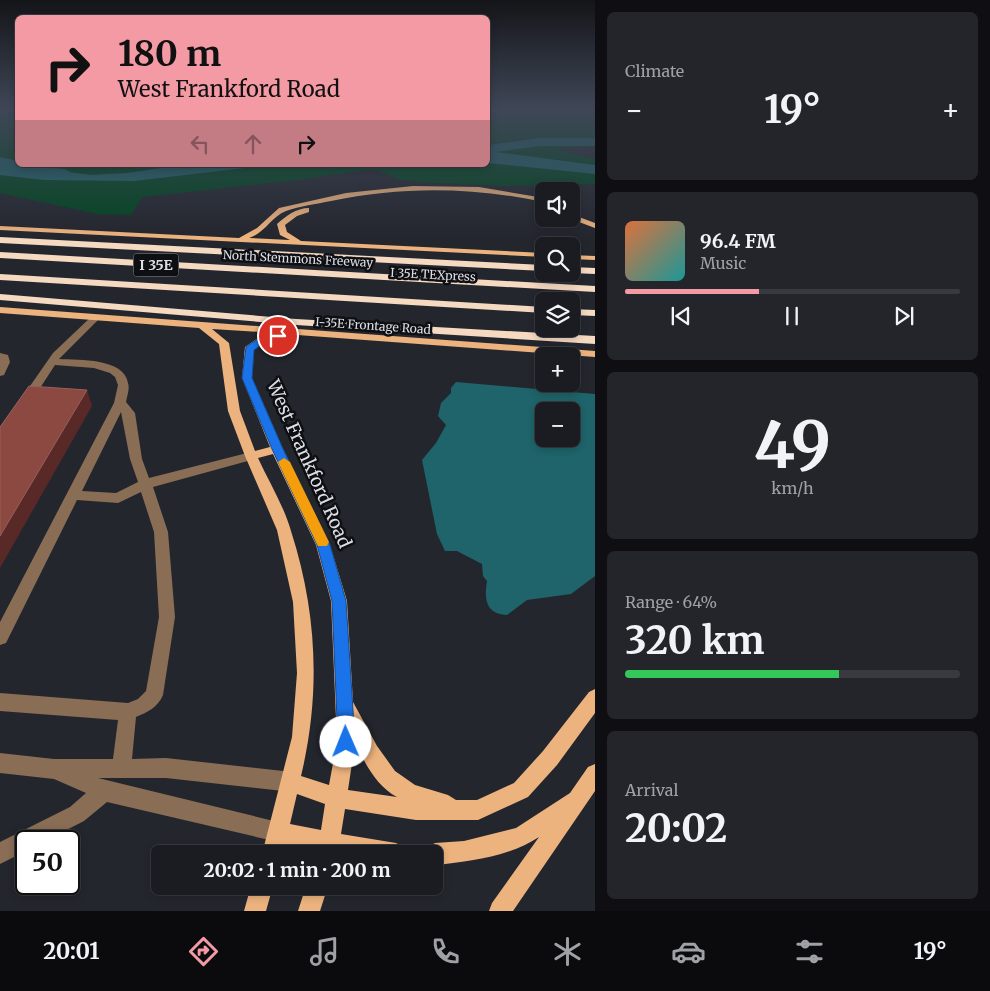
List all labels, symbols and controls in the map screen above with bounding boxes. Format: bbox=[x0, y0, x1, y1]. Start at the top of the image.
text: 180 m bbox=[118, 32, 221, 76]
icon: right bbox=[35, 35, 100, 100]
text: Climate bbox=[625, 61, 684, 81]
text: West Frankford Road bbox=[118, 75, 340, 103]
text: 19° bbox=[764, 86, 821, 133]
text: − bbox=[625, 92, 644, 128]
text: + bbox=[941, 92, 960, 128]
icon: left bbox=[186, 130, 214, 158]
icon: ahead bbox=[239, 130, 267, 158]
icon: right bbox=[292, 130, 320, 158]
map controls bbox=[535, 182, 580, 447]
button: sound bbox=[535, 182, 580, 227]
text: 96.4 FM bbox=[700, 229, 776, 253]
button: search bbox=[535, 237, 580, 282]
street label: North Stemmons Freeway bbox=[223, 247, 374, 270]
text: Music bbox=[700, 253, 746, 273]
road number: I 35E bbox=[134, 254, 178, 276]
street label: I 35E TEXpress bbox=[390, 265, 476, 284]
button: layers bbox=[535, 292, 580, 337]
icon: previous bbox=[667, 302, 695, 330]
icon: pause bbox=[778, 302, 806, 330]
icon: next bbox=[890, 302, 918, 330]
street label: I-35E Frontage Road bbox=[315, 314, 431, 337]
pin bbox=[257, 315, 299, 357]
icon: arrive bbox=[264, 322, 292, 350]
button: + bbox=[535, 347, 580, 392]
street label: West Frankford Road bbox=[262, 375, 357, 552]
button: − bbox=[535, 402, 580, 447]
text: 49 bbox=[754, 404, 831, 486]
text: km/h bbox=[771, 478, 814, 498]
text: Range · 64% bbox=[625, 592, 717, 612]
text: 320 km bbox=[625, 617, 765, 664]
position arrow bbox=[319, 715, 371, 767]
text: Arrival bbox=[625, 780, 678, 800]
text: 20:02 bbox=[625, 805, 727, 852]
speed limit sign: 50 bbox=[15, 830, 80, 895]
text: 20:02 · 1 min · 200 m bbox=[203, 858, 391, 882]
icon: directions bbox=[186, 934, 221, 969]
icon: music bbox=[307, 934, 342, 969]
icon: phone bbox=[428, 934, 463, 969]
icon: climate bbox=[550, 934, 585, 969]
icon: car bbox=[671, 934, 706, 969]
icon: filters bbox=[792, 934, 827, 969]
text: 20:01 bbox=[43, 937, 100, 965]
text: 19° bbox=[914, 937, 947, 965]

